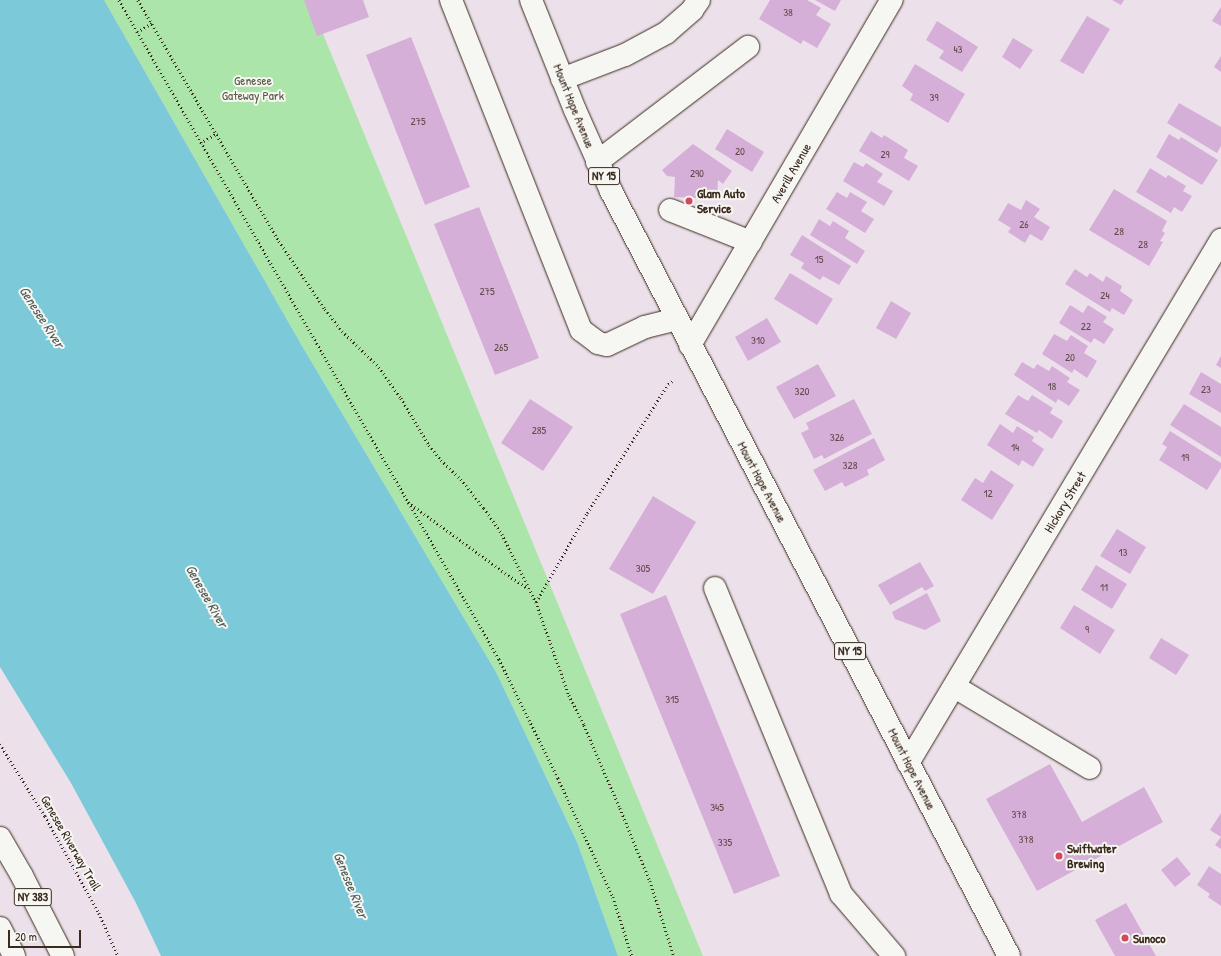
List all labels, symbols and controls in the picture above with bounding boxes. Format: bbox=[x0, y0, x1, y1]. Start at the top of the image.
house number: 38 bbox=[783, 5, 793, 19]
house number: 43 bbox=[953, 42, 963, 56]
street label: Mount Hope Avenue bbox=[550, 62, 598, 150]
park label: Genesee Gateway Park bbox=[222, 73, 284, 104]
house number: 39 bbox=[930, 90, 938, 104]
house number: 275 bbox=[410, 114, 426, 128]
street label: Averill Avenue bbox=[768, 140, 814, 206]
house number: 20 bbox=[735, 144, 745, 158]
house number: 29 bbox=[880, 147, 890, 161]
road number: NY 15 bbox=[588, 166, 620, 186]
house number: 290 bbox=[690, 166, 704, 180]
place label: Glam Auto Service bbox=[697, 186, 745, 217]
marker: Glam Auto Service bbox=[684, 196, 694, 206]
house number: 26 bbox=[1019, 217, 1029, 231]
house number: 28 bbox=[1114, 224, 1124, 238]
house number: 28 bbox=[1138, 237, 1148, 251]
house number: 15 bbox=[815, 252, 823, 266]
water label: Genesee River bbox=[16, 283, 68, 351]
house number: 275 bbox=[479, 284, 495, 298]
house number: 24 bbox=[1100, 288, 1110, 302]
house number: 22 bbox=[1081, 319, 1091, 333]
house number: 310 bbox=[751, 333, 765, 347]
house number: 265 bbox=[494, 340, 508, 354]
house number: 20 bbox=[1065, 350, 1075, 364]
house number: 18 bbox=[1048, 379, 1056, 393]
house number: 23 bbox=[1201, 382, 1211, 396]
house number: 320 bbox=[794, 384, 810, 398]
house number: 285 bbox=[532, 423, 546, 437]
house number: 326 bbox=[830, 430, 844, 444]
street label: Mount Hope Avenue bbox=[734, 439, 790, 525]
house number: 14 bbox=[1011, 440, 1019, 454]
house number: 19 bbox=[1181, 450, 1189, 464]
house number: 328 bbox=[843, 458, 857, 472]
street label: Hickory Street bbox=[1041, 469, 1089, 535]
house number: 12 bbox=[983, 486, 993, 500]
house number: 13 bbox=[1119, 545, 1127, 559]
water label: Genesee River bbox=[182, 561, 232, 631]
house number: 305 bbox=[636, 561, 650, 575]
house number: 11 bbox=[1100, 580, 1108, 594]
house number: 9 bbox=[1085, 622, 1089, 636]
road number: NY 15 bbox=[834, 641, 866, 661]
house number: 315 bbox=[665, 692, 679, 706]
street label: Mount Hope Avenue bbox=[885, 726, 939, 812]
street label: Genesee Riverway Trail bbox=[37, 793, 105, 893]
house number: 345 bbox=[710, 800, 724, 814]
house number: 378 bbox=[1011, 807, 1027, 821]
house number: 378 bbox=[1018, 832, 1034, 846]
house number: 335 bbox=[718, 835, 732, 849]
place label: Swiftwater Brewing bbox=[1067, 841, 1117, 872]
water label: Genesee River bbox=[330, 849, 372, 921]
marker: Swiftwater Brewing bbox=[1054, 851, 1064, 861]
road number: NY 383 bbox=[13, 887, 53, 907]
scale bar bbox=[10, 922, 83, 948]
text: 20 m bbox=[15, 928, 37, 945]
place label: Sunoco bbox=[1133, 930, 1166, 946]
marker: Sunoco bbox=[1120, 933, 1130, 943]

